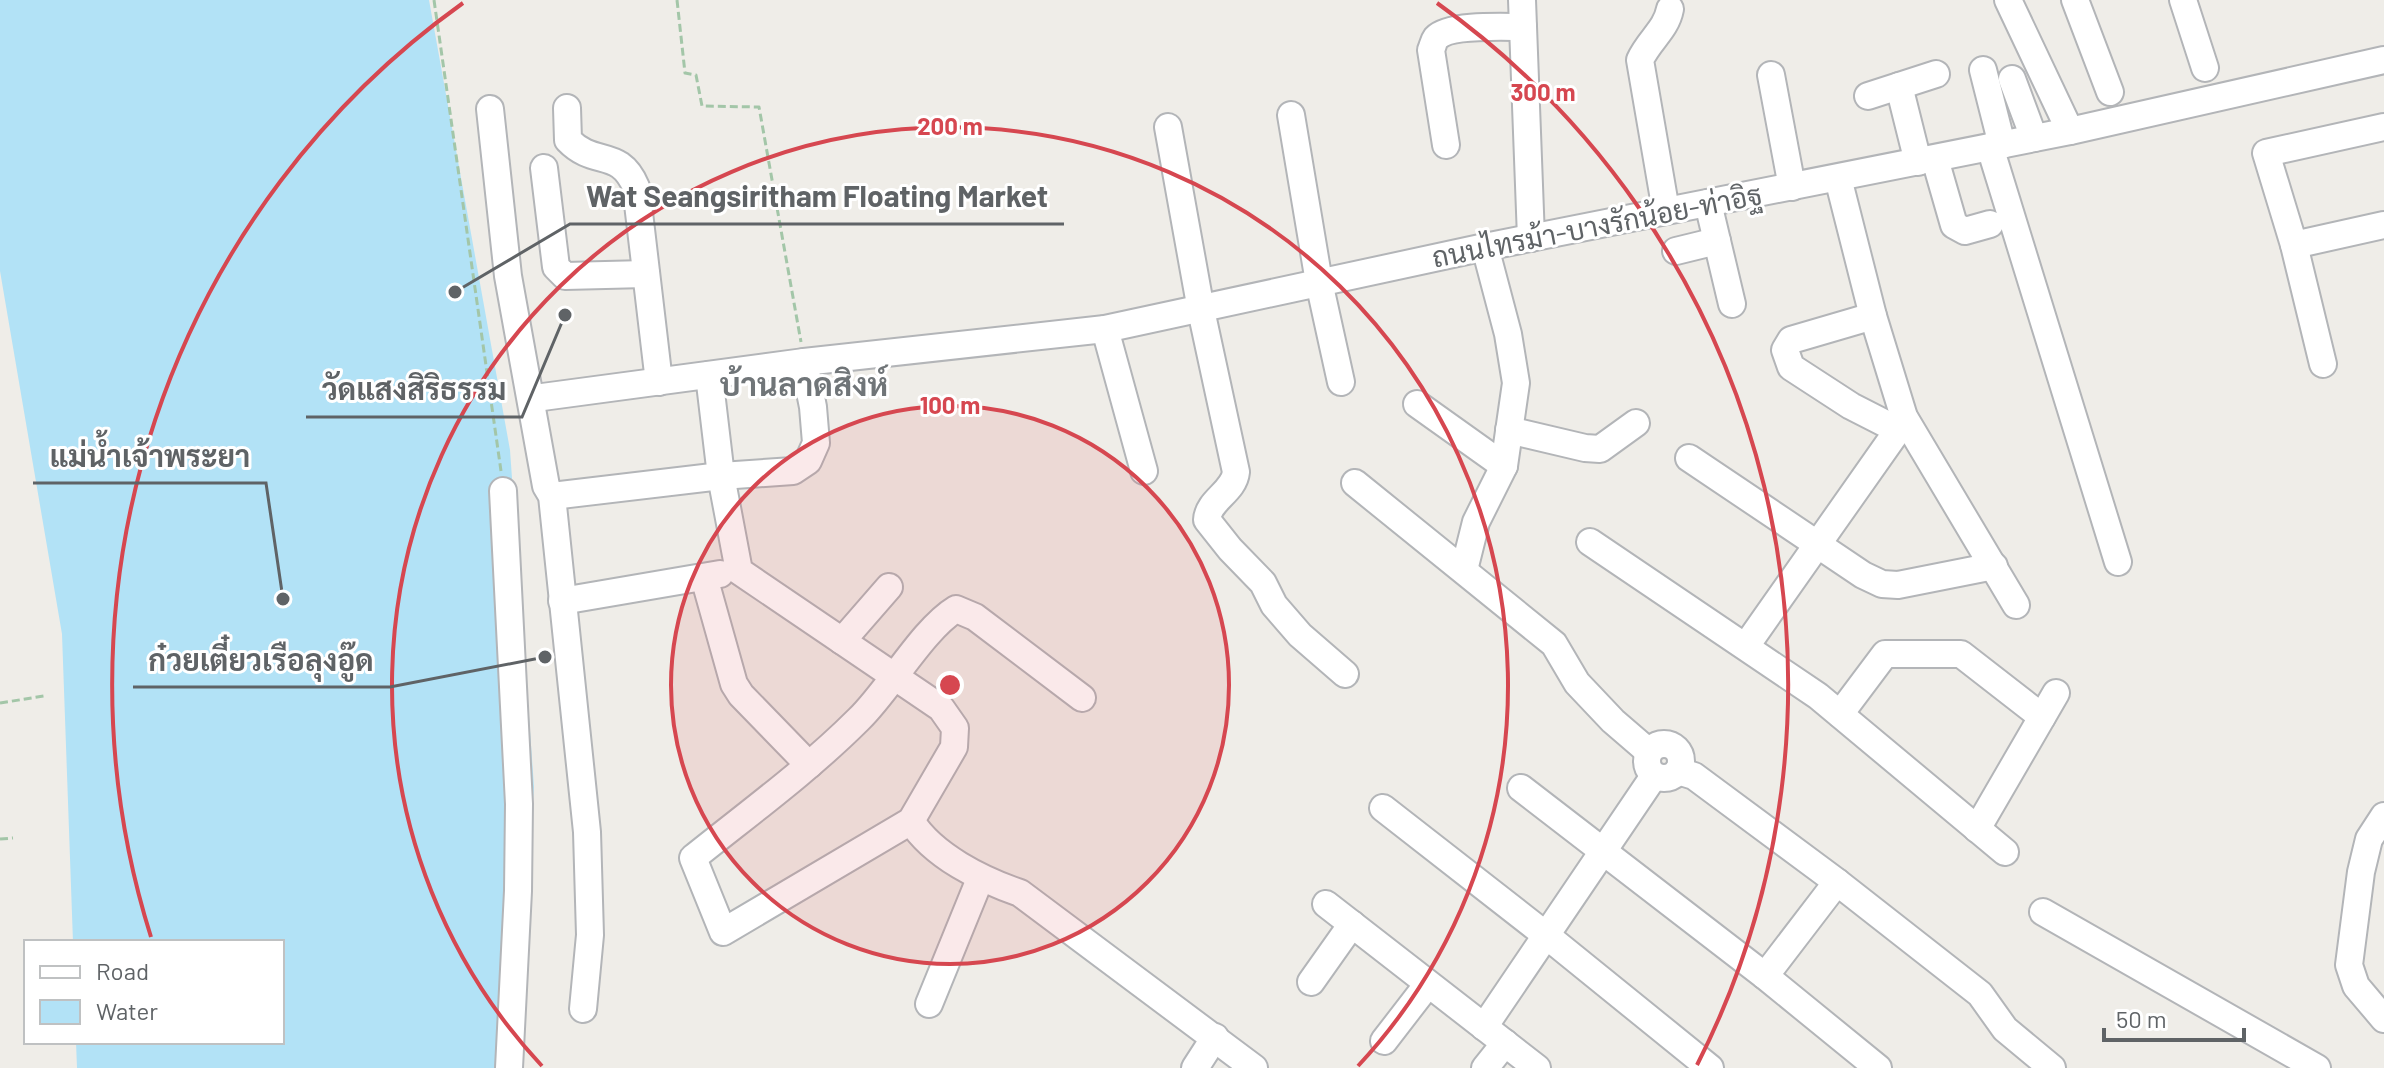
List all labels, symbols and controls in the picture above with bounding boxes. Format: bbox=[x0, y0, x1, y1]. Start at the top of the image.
text: 300 m bbox=[1510, 77, 1576, 106]
text: 200 m bbox=[917, 111, 983, 140]
callout: Wat Seangsiritham Floating Market bbox=[570, 170, 1064, 224]
street label: ถนนไทรม้า-บางรักน้อย-ท่าอิฐ bbox=[1429, 175, 1765, 277]
text: Wat Seangsiritham Floating Market bbox=[586, 177, 1048, 213]
callout: วัดแสงสิริธรรม bbox=[306, 363, 522, 417]
district label: บ้านลาดสิงห์ bbox=[720, 364, 889, 402]
text: วัดแสงสิริธรรม bbox=[322, 370, 506, 406]
text: 100 m bbox=[920, 390, 980, 419]
callout: แม่น้ำเจ้าพระยา bbox=[33, 429, 266, 483]
text: แม่น้ำเจ้าพระยา bbox=[50, 429, 250, 473]
callout: ก๋วยเตี๋ยวเรือลุงอู๊ด bbox=[133, 633, 390, 687]
text: ก๋วยเตี๋ยวเรือลุงอู๊ด bbox=[148, 634, 374, 682]
centre of rings bbox=[936, 671, 964, 699]
legend bbox=[24, 940, 284, 1044]
text: Road bbox=[96, 956, 149, 985]
scale bar bbox=[2104, 992, 2244, 1042]
text: Water bbox=[96, 996, 158, 1025]
text: 50 m bbox=[2116, 1004, 2167, 1033]

